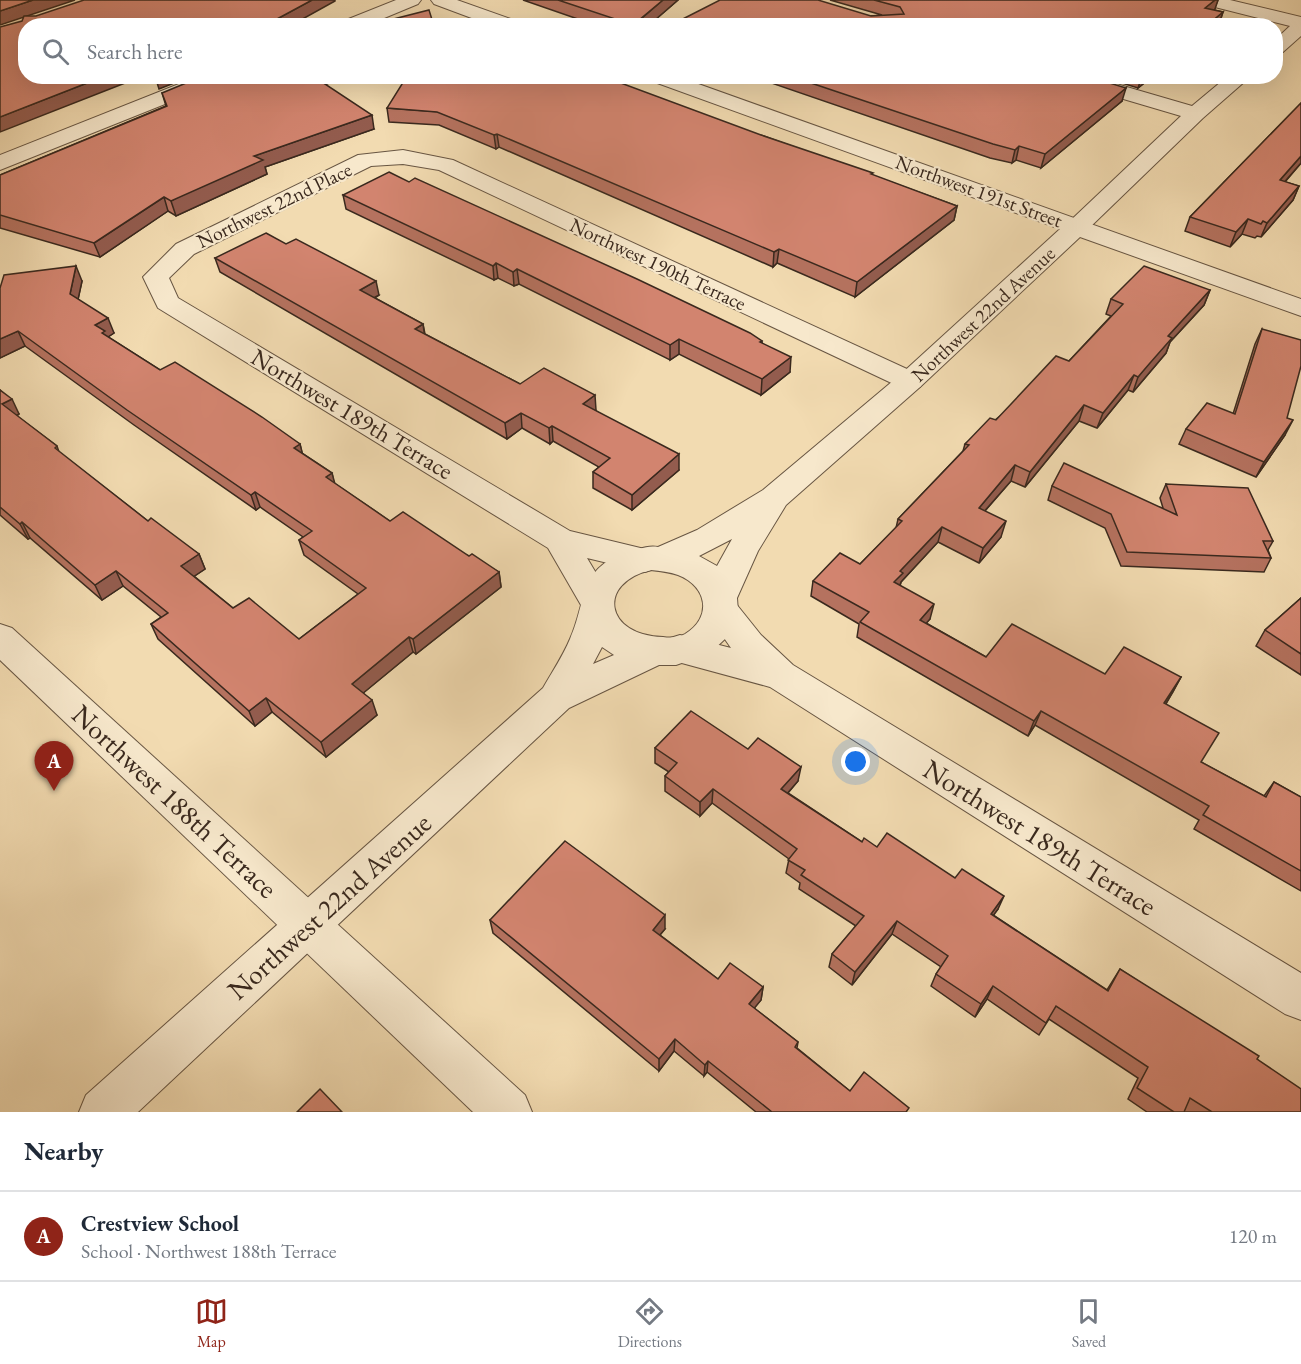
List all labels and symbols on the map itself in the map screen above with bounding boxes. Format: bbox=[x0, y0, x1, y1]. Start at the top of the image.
street label: Northwest 191st Street bbox=[892, 149, 1067, 234]
street label: Northwest 22nd Place bbox=[192, 156, 356, 254]
street label: Northwest 190th Terrace bbox=[566, 212, 750, 316]
street label: Northwest 22nd Avenue bbox=[906, 240, 1061, 387]
street label: Northwest 189th Terrace bbox=[246, 341, 459, 486]
street label: Northwest 188th Terrace bbox=[65, 696, 285, 906]
pin: A bbox=[34, 742, 74, 791]
your location bbox=[841, 747, 870, 776]
street label: Northwest 189th Terrace bbox=[917, 751, 1163, 923]
street label: Northwest 22nd Avenue bbox=[219, 805, 439, 1007]

